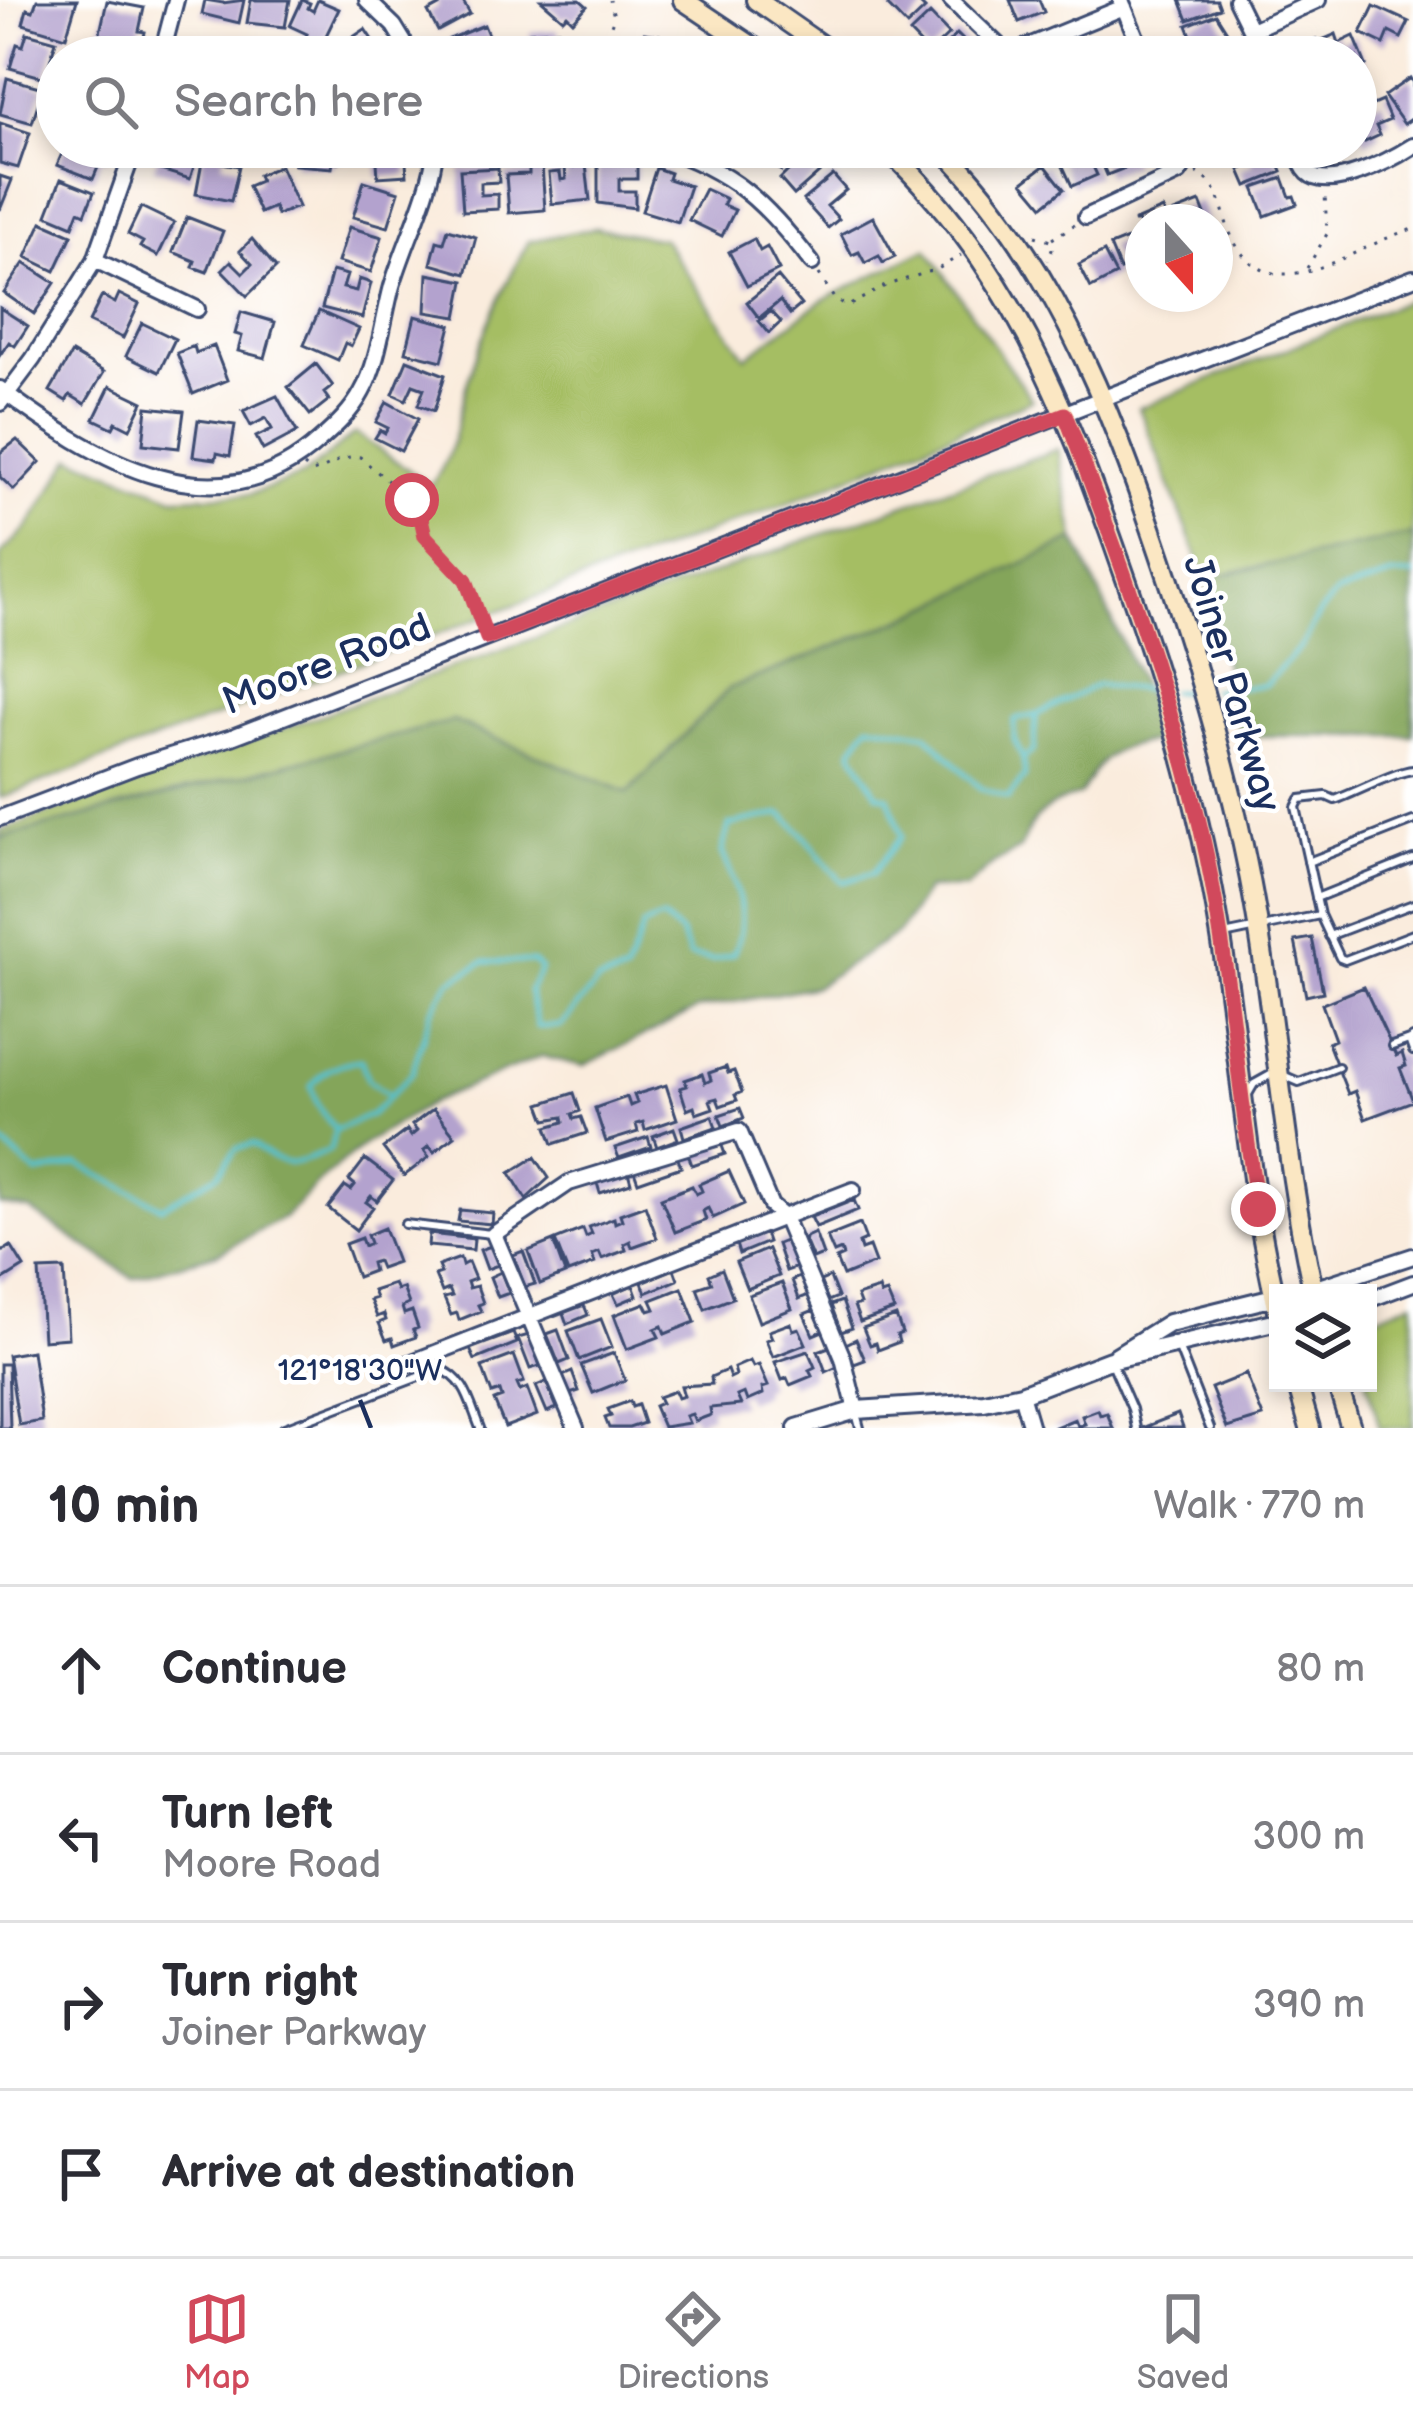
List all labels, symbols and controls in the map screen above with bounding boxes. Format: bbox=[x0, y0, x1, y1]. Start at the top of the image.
search box bbox=[36, 36, 1377, 168]
icon: search bbox=[78, 69, 144, 135]
text: Search here bbox=[174, 75, 423, 130]
north arrow bbox=[1125, 204, 1233, 312]
route start bbox=[385, 473, 439, 527]
street label: Joiner Parkway bbox=[1172, 550, 1290, 818]
street label: Moore Road bbox=[216, 604, 438, 726]
route end bbox=[1231, 1182, 1285, 1236]
map controls bbox=[1269, 1284, 1377, 1392]
button: layers bbox=[1269, 1284, 1377, 1392]
text: 121°18'30"W bbox=[278, 1353, 442, 1389]
text: 10 min bbox=[48, 1476, 199, 1537]
text: Walk · 770 m bbox=[1153, 1483, 1365, 1530]
icon: ahead bbox=[48, 1637, 114, 1703]
text: Continue bbox=[162, 1642, 347, 1697]
text: 80 m bbox=[1277, 1646, 1365, 1693]
text: Turn left bbox=[162, 1787, 333, 1842]
icon: left bbox=[48, 1805, 114, 1871]
text: 300 m bbox=[1252, 1814, 1365, 1861]
text: Moore Road bbox=[162, 1842, 381, 1889]
text: Turn right bbox=[162, 1955, 358, 2010]
icon: right bbox=[48, 1973, 114, 2039]
text: 390 m bbox=[1253, 1982, 1365, 2029]
text: Joiner Parkway bbox=[162, 2010, 426, 2057]
icon: arrive bbox=[48, 2141, 114, 2207]
text: Arrive at destination bbox=[162, 2146, 575, 2201]
tab: Map bbox=[184, 2286, 250, 2398]
tab: Directions bbox=[617, 2286, 769, 2398]
tab: Saved bbox=[1137, 2286, 1229, 2398]

